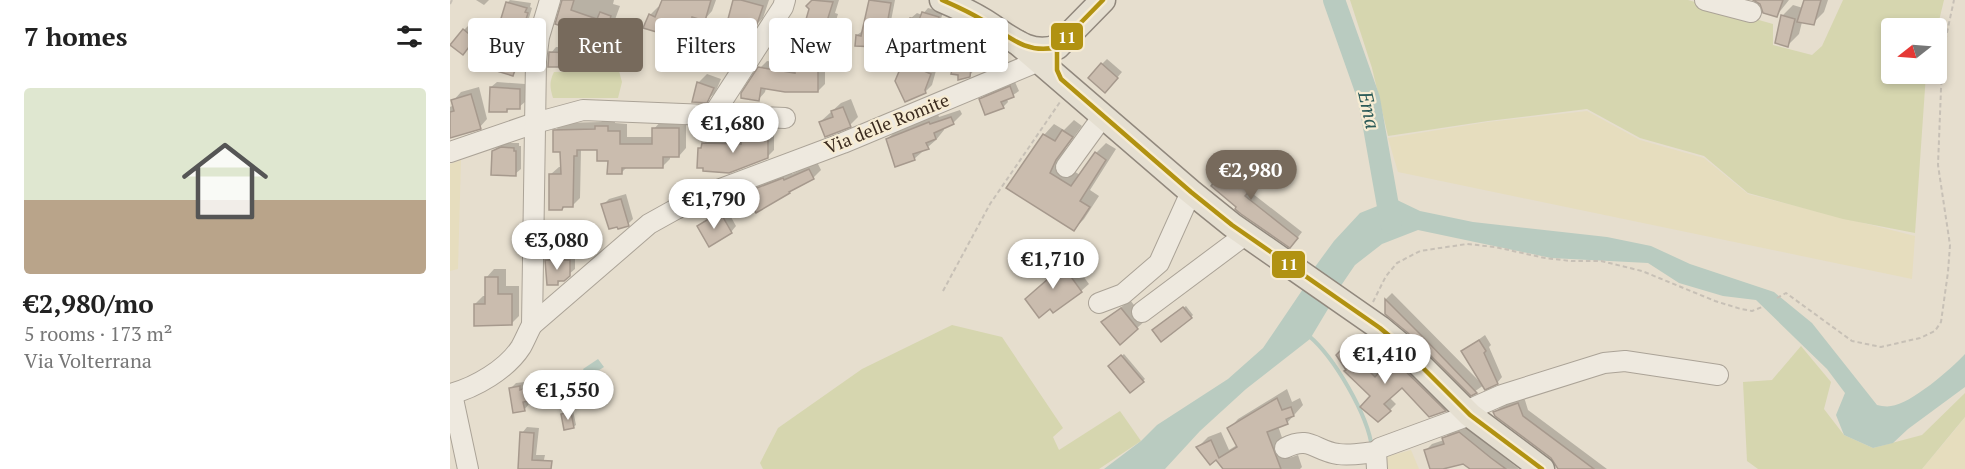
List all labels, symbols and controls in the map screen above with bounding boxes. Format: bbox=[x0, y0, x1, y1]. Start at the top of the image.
chip: Buy bbox=[468, 18, 546, 72]
chip: Rent bbox=[558, 18, 643, 72]
chip: Filters bbox=[655, 18, 757, 72]
chip: New bbox=[769, 18, 852, 72]
chip: Apartment bbox=[864, 18, 1008, 72]
north arrow bbox=[1881, 18, 1947, 84]
map controls bbox=[1881, 18, 1947, 84]
text: 7 homes bbox=[24, 19, 128, 53]
icon: filters bbox=[393, 20, 426, 53]
line badge: 11 bbox=[1050, 22, 1084, 51]
text: 11 bbox=[1058, 26, 1076, 48]
street label: Via delle Romite bbox=[821, 87, 952, 159]
water label: Ema bbox=[1352, 87, 1387, 132]
pin: €1,680 bbox=[684, 103, 782, 154]
text: €1,680 bbox=[702, 109, 764, 136]
icon: home bbox=[171, 127, 279, 235]
pin: €2,980 bbox=[1202, 150, 1300, 201]
text: €2,980 bbox=[1220, 156, 1282, 183]
pin: €1,790 bbox=[665, 179, 763, 230]
text: €1,790 bbox=[683, 185, 745, 212]
pin: €3,080 bbox=[508, 220, 606, 271]
text: €3,080 bbox=[526, 226, 588, 253]
pin: €1,710 bbox=[1004, 239, 1102, 290]
text: €1,710 bbox=[1022, 245, 1084, 272]
line badge: 11 bbox=[1271, 250, 1306, 279]
text: 11 bbox=[1280, 253, 1298, 275]
text: €2,980/mo bbox=[24, 286, 154, 320]
text: 5 rooms · 173 m² bbox=[24, 320, 172, 347]
pin: €1,410 bbox=[1336, 334, 1434, 385]
text: €1,410 bbox=[1354, 340, 1416, 367]
text: Via Volterrana bbox=[24, 347, 152, 374]
pin: €1,550 bbox=[519, 370, 617, 421]
text: €1,550 bbox=[537, 376, 599, 403]

